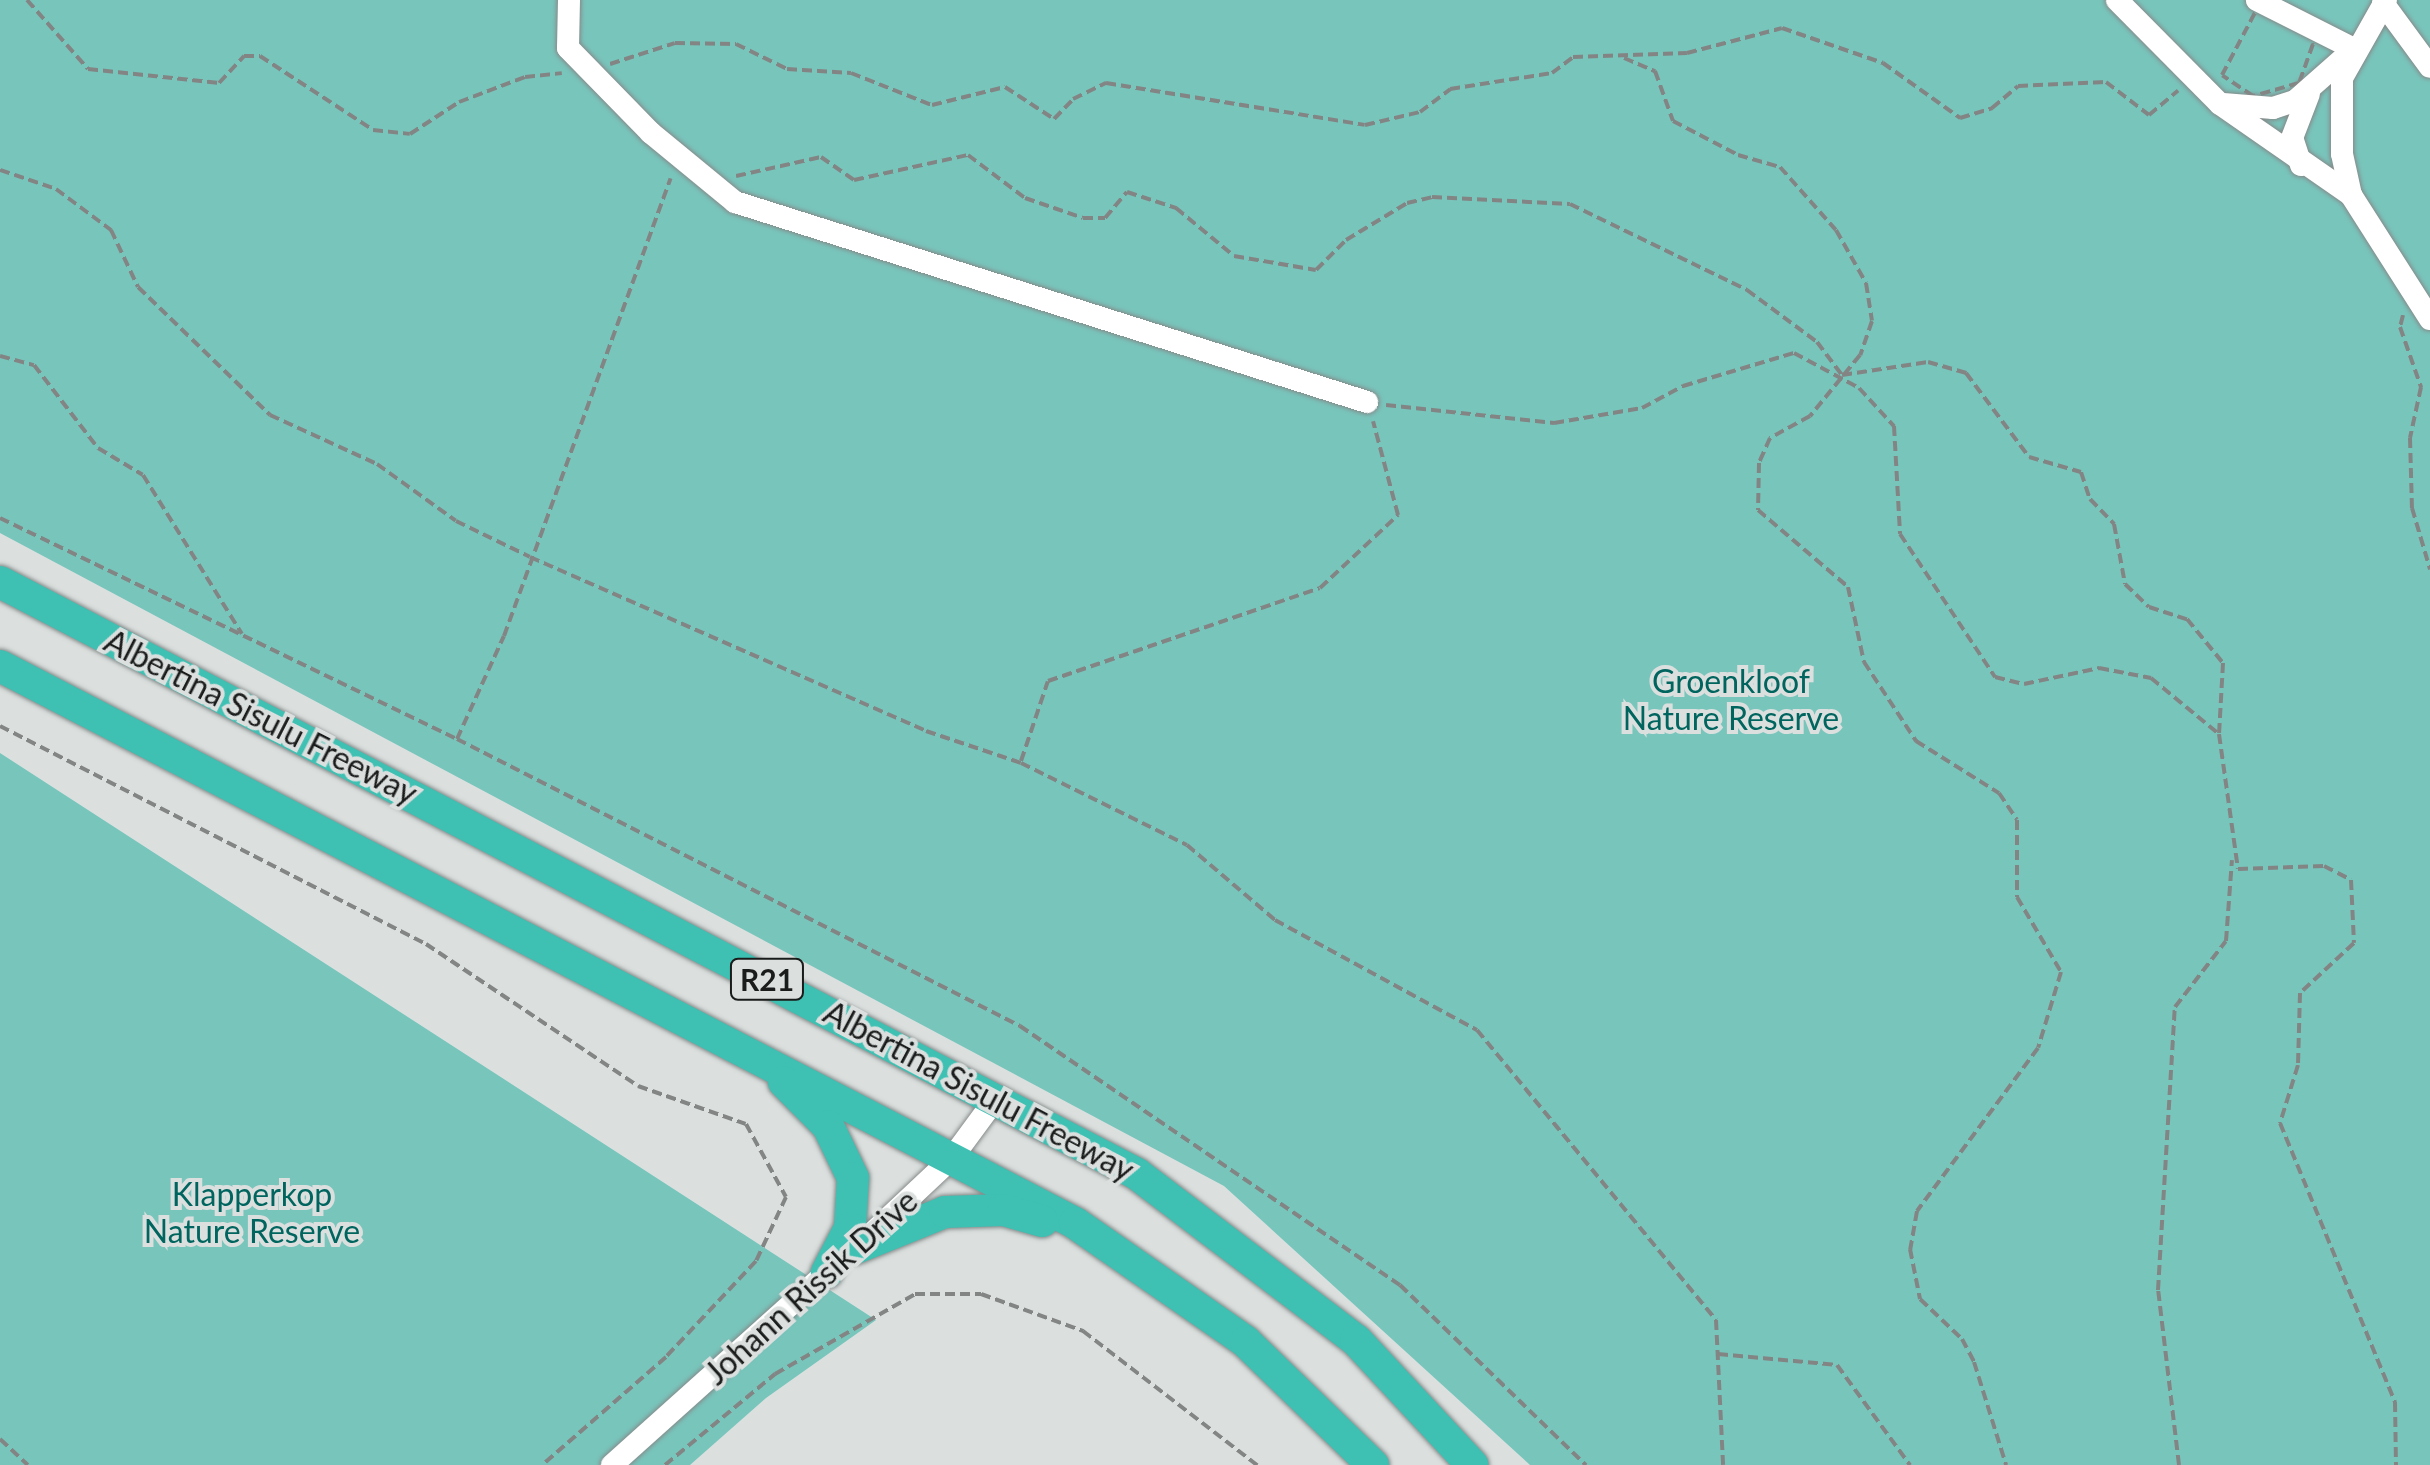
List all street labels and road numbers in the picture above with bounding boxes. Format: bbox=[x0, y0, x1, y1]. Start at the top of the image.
street label: Albertina Sisulu Freeway bbox=[98, 621, 424, 813]
road number: R21 bbox=[730, 954, 804, 1004]
street label: Albertina Sisulu Freeway bbox=[817, 993, 1141, 1189]
street label: Johann Rissik Drive bbox=[697, 1182, 925, 1392]

